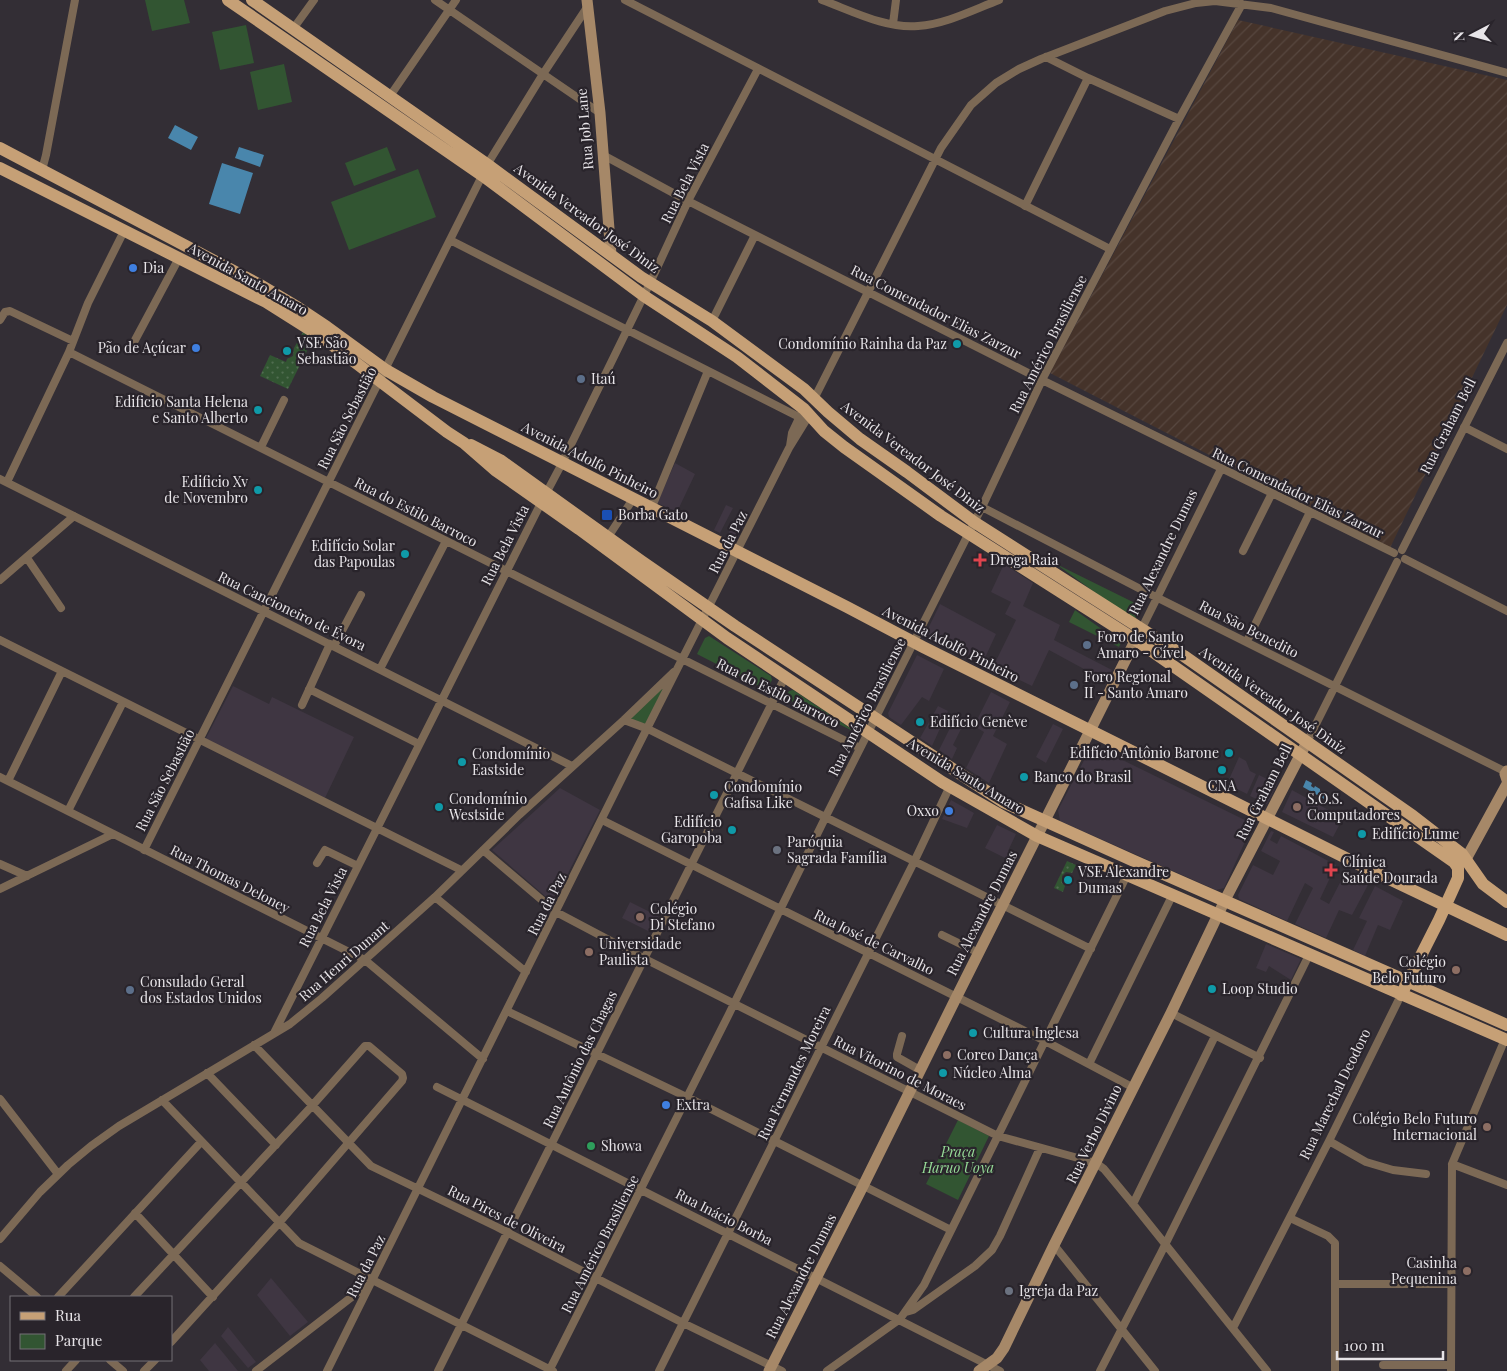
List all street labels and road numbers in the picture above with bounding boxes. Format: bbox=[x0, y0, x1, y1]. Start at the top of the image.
street label: Rua Job Lane bbox=[571, 88, 598, 170]
street label: Rua Bela Vista bbox=[656, 139, 713, 226]
street label: Avenida Vereador José Diniz bbox=[510, 158, 664, 277]
street label: Avenida Santo Amaro bbox=[184, 237, 312, 319]
street label: Rua Comendador Elias Zarzur bbox=[848, 260, 1025, 363]
street label: Rua Américo Brasiliense bbox=[1004, 271, 1091, 416]
street label: Rua São Sebastião bbox=[313, 363, 381, 472]
street label: Rua Graham Bell bbox=[1415, 374, 1480, 477]
street label: Avenida Vereador José Diniz bbox=[837, 396, 989, 517]
street label: Avenida Adolfo Pinheiro bbox=[518, 416, 662, 502]
street label: Rua Comendador Elias Zarzur bbox=[1209, 443, 1388, 543]
street label: Rua do Estilo Barroco bbox=[351, 472, 481, 551]
street label: Rua Alexandre Dumas bbox=[1124, 486, 1201, 618]
street label: Rua Bela Vista bbox=[476, 501, 533, 588]
street label: Rua da Paz bbox=[704, 507, 752, 576]
street label: Rua Cancioneiro de Évora bbox=[215, 566, 369, 655]
street label: Rua São Benedito bbox=[1196, 595, 1303, 662]
street label: Avenida Adolfo Pinheiro bbox=[879, 600, 1023, 686]
street label: Rua Américo Brasiliense bbox=[823, 634, 910, 779]
street label: Avenida Vereador José Diniz bbox=[1195, 641, 1351, 758]
street label: Rua do Estilo Barroco bbox=[713, 653, 843, 732]
street label: Rua São Sebastião bbox=[131, 725, 199, 834]
street label: Avenida Santo Amaro bbox=[903, 732, 1029, 818]
street label: Rua Graham Bell bbox=[1231, 740, 1296, 843]
street label: Rua Thomas Deloney bbox=[167, 840, 293, 917]
street label: Rua Alexandre Dumas bbox=[942, 847, 1021, 978]
street label: Rua Bela Vista bbox=[294, 863, 351, 950]
street label: Rua da Paz bbox=[523, 869, 571, 938]
street label: Rua José de Carvalho bbox=[811, 904, 938, 979]
street label: Rua Henri Dunant bbox=[294, 915, 394, 1005]
street label: Rua Antônio das Chagas bbox=[538, 987, 621, 1131]
street label: Rua Fernandes Moreira bbox=[753, 1003, 834, 1143]
street label: Rua Marechal Deodoro bbox=[1295, 1025, 1375, 1162]
street label: Rua Vitorino de Moraes bbox=[830, 1031, 970, 1114]
street label: Rua Verbo Divino bbox=[1061, 1081, 1126, 1187]
street label: Rua Américo Brasiliense bbox=[556, 1171, 643, 1316]
street label: Rua Pires de Oliveira bbox=[445, 1180, 570, 1257]
street label: Rua Inácio Borba bbox=[672, 1184, 776, 1249]
street label: Rua Alexandre Dumas bbox=[761, 1210, 840, 1341]
street label: Rua da Paz bbox=[342, 1231, 390, 1300]

